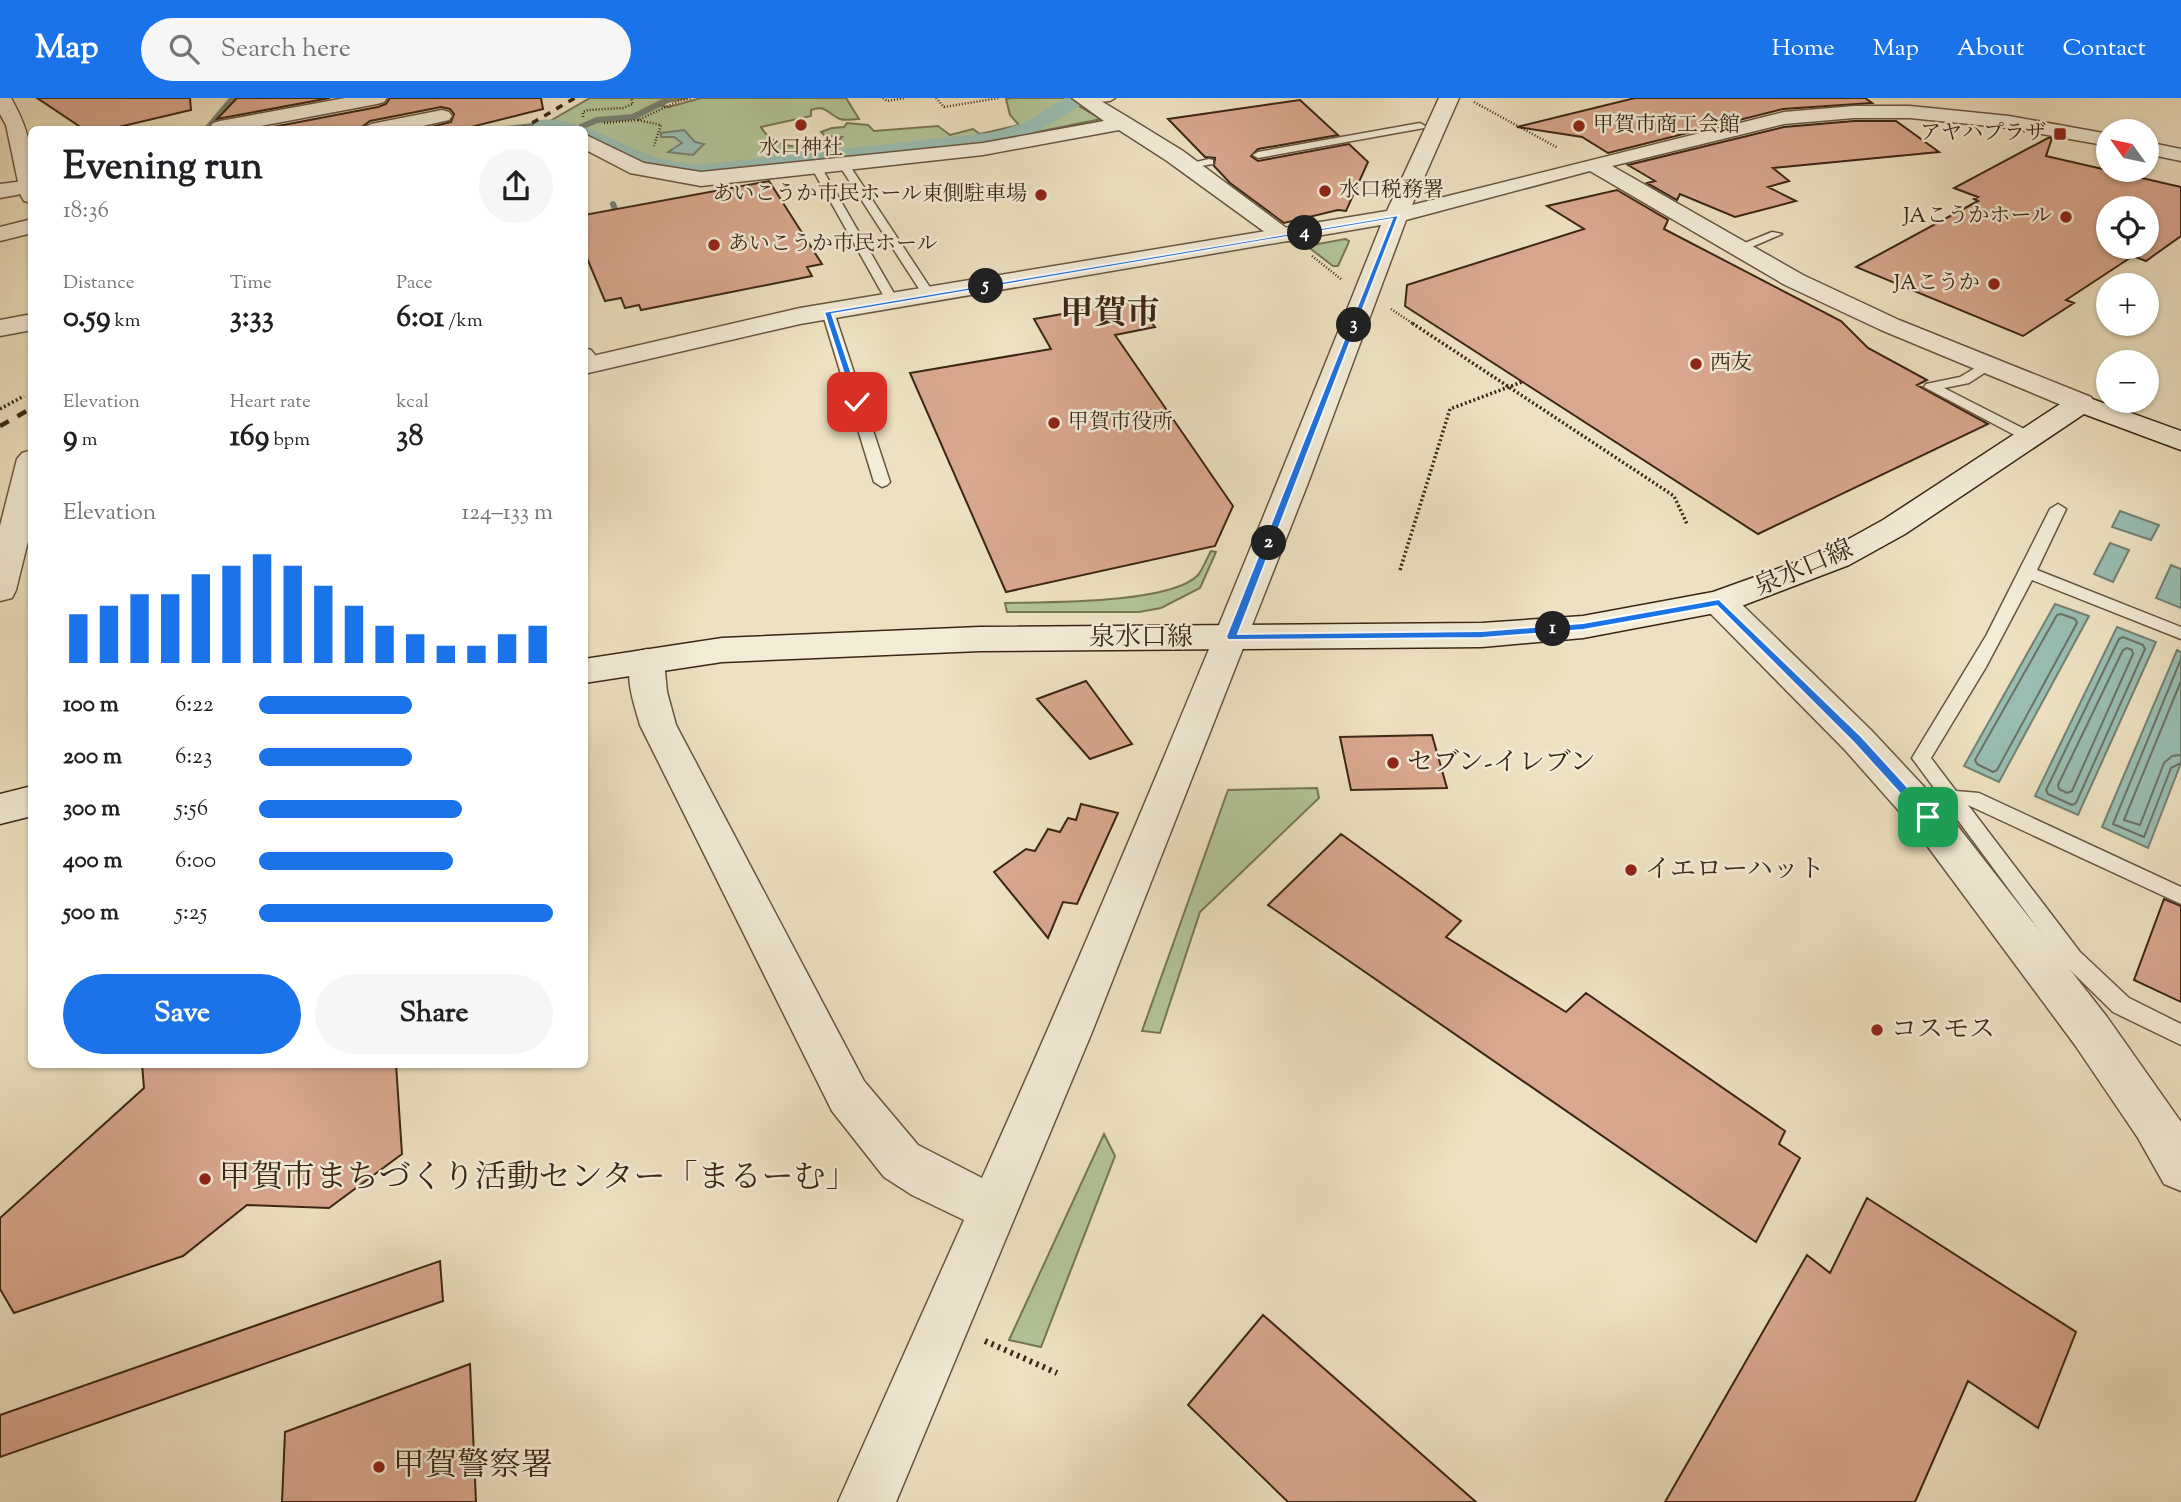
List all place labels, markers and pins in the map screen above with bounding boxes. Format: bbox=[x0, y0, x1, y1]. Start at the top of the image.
place label: 甲賀市商工会館 bbox=[1593, 111, 1740, 141]
marker: 水口神社 bbox=[793, 117, 809, 133]
marker: 甲賀市商工会館 bbox=[1571, 118, 1587, 134]
place label: アヤハプラザ bbox=[1920, 119, 2046, 149]
marker: アヤハプラザ bbox=[2052, 126, 2068, 142]
place label: 水口神社 bbox=[759, 134, 843, 164]
place label: 水口税務署 bbox=[1339, 176, 1444, 206]
place label: あいこうか市民ホール東側駐車場 bbox=[712, 180, 1027, 210]
marker: 水口税務署 bbox=[1317, 183, 1333, 199]
marker: あいこうか市民ホール東側駐車場 bbox=[1033, 187, 1049, 203]
place label: JAこうかホール bbox=[1902, 202, 2052, 232]
marker: JAこうかホール bbox=[2058, 209, 2074, 225]
pin: 4 bbox=[1288, 216, 1322, 250]
place label: あいこうか市民ホール bbox=[728, 230, 938, 260]
marker: あいこうか市民ホール bbox=[706, 237, 722, 253]
pin: 5 bbox=[968, 268, 1004, 304]
place label: JAこうか bbox=[1893, 269, 1980, 299]
marker: JAこうか bbox=[1986, 276, 2002, 292]
pin: 3 bbox=[1336, 308, 1372, 342]
place label: 西友 bbox=[1710, 349, 1752, 379]
marker: 西友 bbox=[1688, 356, 1704, 372]
pin bbox=[827, 372, 887, 432]
place label: 甲賀市役所 bbox=[1068, 408, 1173, 438]
marker: 甲賀市役所 bbox=[1046, 415, 1062, 431]
pin: 2 bbox=[1252, 526, 1286, 560]
pin: 1 bbox=[1536, 612, 1570, 646]
place label: セブン-イレブン bbox=[1407, 745, 1596, 782]
marker: セブン-イレブン bbox=[1385, 755, 1401, 771]
pin bbox=[1898, 787, 1958, 847]
place label: イエローハット bbox=[1645, 852, 1825, 889]
marker: イエローハット bbox=[1623, 862, 1639, 878]
place label: コスモス bbox=[1891, 1012, 1995, 1049]
marker: コスモス bbox=[1869, 1022, 1885, 1038]
place label: 甲賀市まちづくり活動センター「まるーむ」 bbox=[219, 1156, 857, 1202]
marker: 甲賀市まちづくり活動センター「まるーむ」 bbox=[197, 1171, 213, 1187]
place label: 甲賀警察署 bbox=[393, 1444, 553, 1490]
marker: 甲賀警察署 bbox=[371, 1459, 387, 1475]

